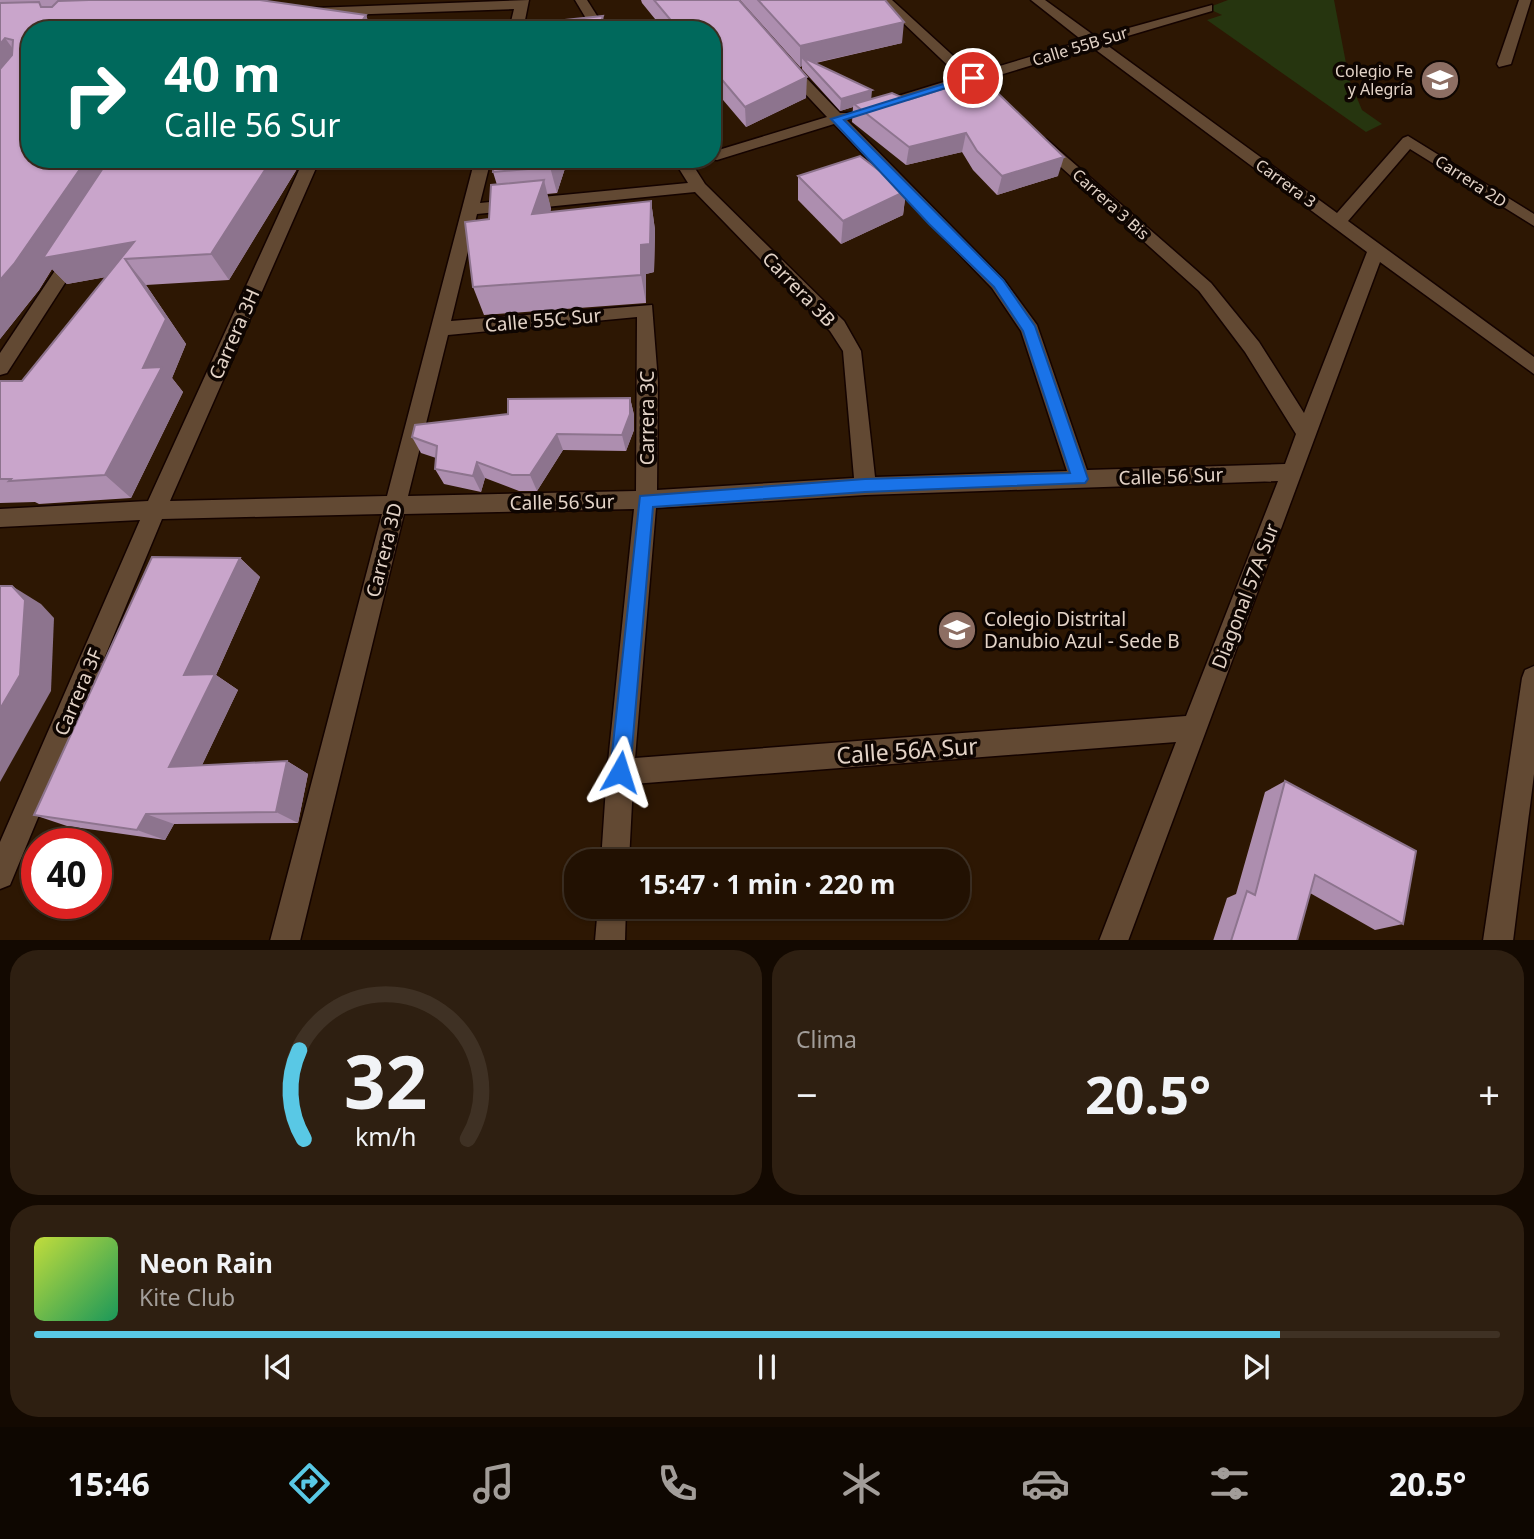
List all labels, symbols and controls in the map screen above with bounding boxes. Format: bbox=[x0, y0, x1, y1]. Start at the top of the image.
street label: Calle 55B Sur bbox=[1030, 21, 1131, 71]
text: 40 m bbox=[164, 40, 281, 106]
pin bbox=[943, 48, 1003, 108]
icon: right bbox=[49, 49, 140, 140]
icon: arrive bbox=[954, 59, 992, 97]
school or university icon: Colegio Fe y Alegría bbox=[1419, 59, 1461, 101]
place label: Colegio Fe y Alegría bbox=[1335, 60, 1413, 100]
text: Calle 56 Sur bbox=[164, 103, 341, 146]
street label: Carrera 2D bbox=[1431, 150, 1511, 212]
street label: Carrera 3 bbox=[1251, 154, 1321, 212]
street label: Carrera 3 Bis bbox=[1068, 164, 1154, 244]
street label: Carrera 3B bbox=[757, 246, 841, 332]
street label: Carrera 3H bbox=[202, 285, 266, 383]
street label: Calle 55C Sur bbox=[484, 302, 602, 338]
street label: Carrera 3C bbox=[634, 371, 660, 465]
street label: Calle 56 Sur bbox=[1118, 461, 1224, 491]
street label: Calle 56 Sur bbox=[509, 488, 615, 516]
street label: Carrera 3D bbox=[360, 500, 408, 600]
street label: Diagonal 57A Sur bbox=[1205, 519, 1285, 672]
place label: Colegio Distrital Danubio Azul - Sede B bbox=[984, 606, 1180, 654]
school or university icon: Colegio Distrital Danubio Azul - Sede B bbox=[936, 609, 978, 651]
street label: Carrera 3F bbox=[48, 644, 108, 740]
street label: Calle 56A Sur bbox=[835, 729, 979, 771]
position arrow bbox=[583, 735, 657, 809]
speed limit sign: 40 bbox=[21, 828, 112, 919]
text: 15:47 · 1 min · 220 m bbox=[639, 866, 895, 902]
text: Clima bbox=[796, 1023, 857, 1055]
text: 32 bbox=[344, 1031, 428, 1130]
text: 20.5° bbox=[1085, 1058, 1211, 1129]
text: − bbox=[796, 1068, 818, 1120]
text: + bbox=[1478, 1068, 1500, 1120]
text: km/h bbox=[355, 1118, 417, 1152]
text: Neon Rain bbox=[139, 1245, 273, 1281]
text: Kite Club bbox=[139, 1281, 235, 1313]
icon: previous bbox=[259, 1348, 297, 1386]
icon: pause bbox=[748, 1348, 786, 1386]
icon: next bbox=[1237, 1348, 1275, 1386]
icon: directions bbox=[285, 1459, 334, 1508]
icon: music bbox=[469, 1459, 518, 1508]
icon: phone bbox=[653, 1459, 702, 1508]
icon: climate bbox=[837, 1459, 886, 1508]
icon: car bbox=[1021, 1459, 1070, 1508]
icon: filters bbox=[1205, 1459, 1254, 1508]
text: 15:46 bbox=[68, 1462, 150, 1505]
text: 20.5° bbox=[1389, 1462, 1466, 1505]

